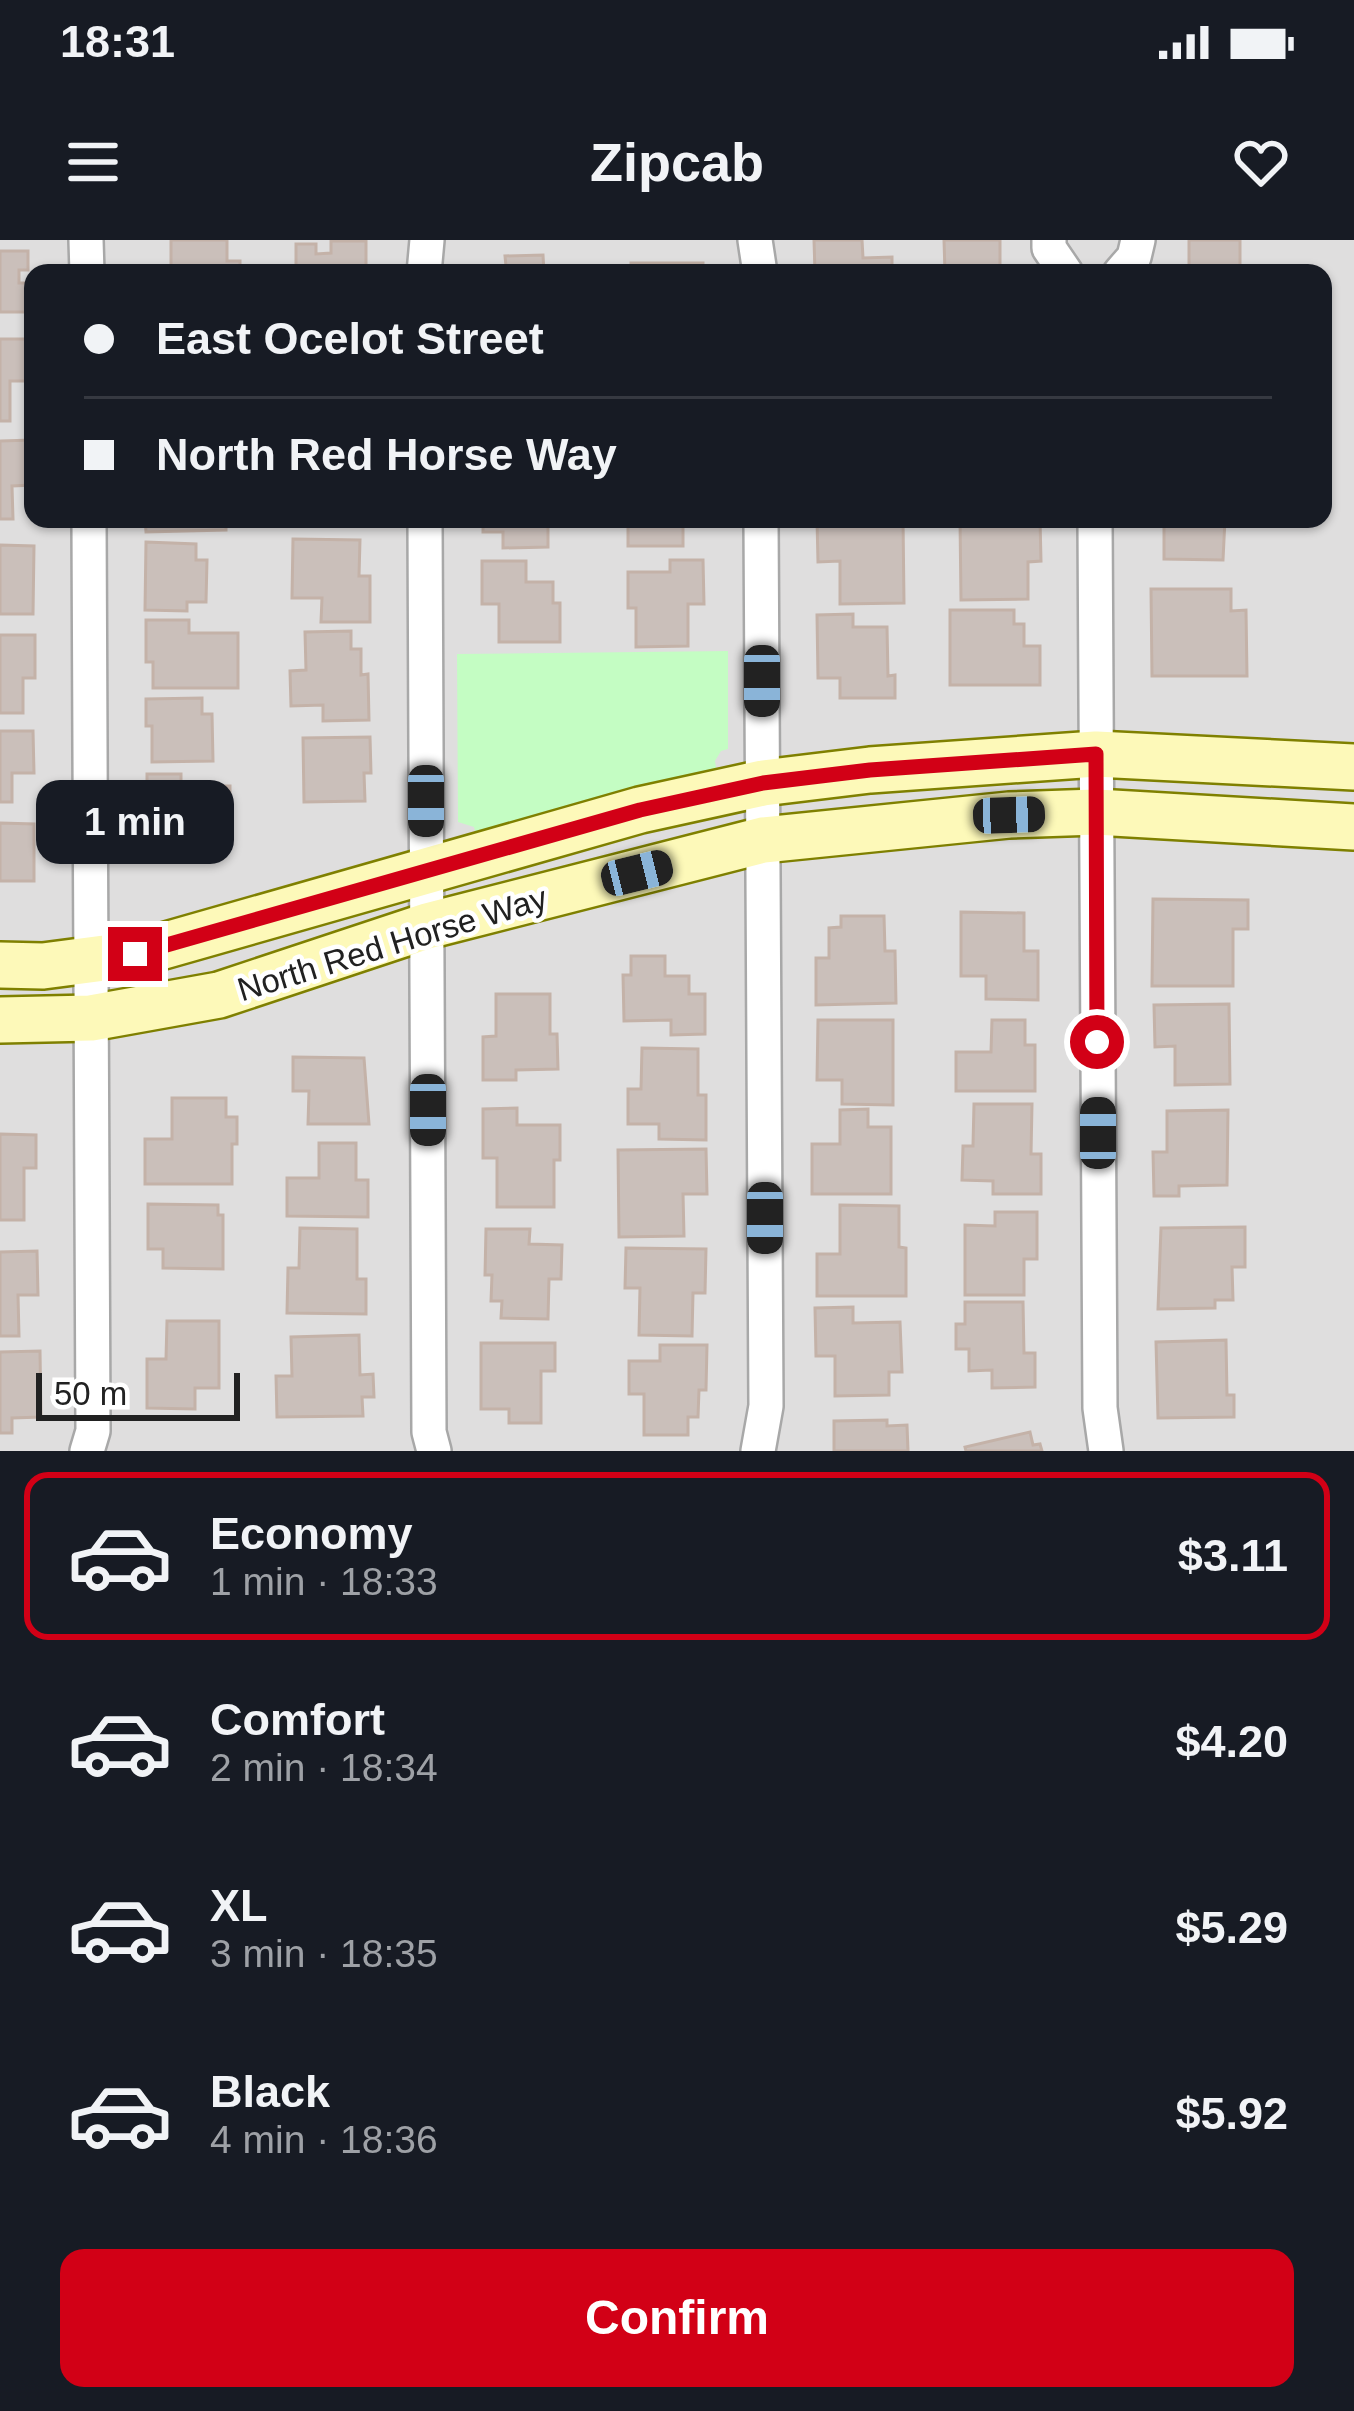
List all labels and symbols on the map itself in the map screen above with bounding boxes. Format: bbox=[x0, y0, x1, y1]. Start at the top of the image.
car bbox=[744, 645, 780, 717]
car bbox=[408, 765, 444, 837]
callout: 1 min bbox=[36, 780, 234, 864]
car bbox=[972, 796, 1046, 834]
car bbox=[598, 847, 676, 899]
street label: North Red Horse Way bbox=[233, 879, 552, 1008]
route end bbox=[108, 927, 162, 981]
route start bbox=[1070, 1015, 1124, 1069]
car bbox=[410, 1074, 446, 1146]
car bbox=[1080, 1097, 1116, 1169]
car bbox=[747, 1182, 783, 1254]
scale bar bbox=[36, 1367, 240, 1420]

